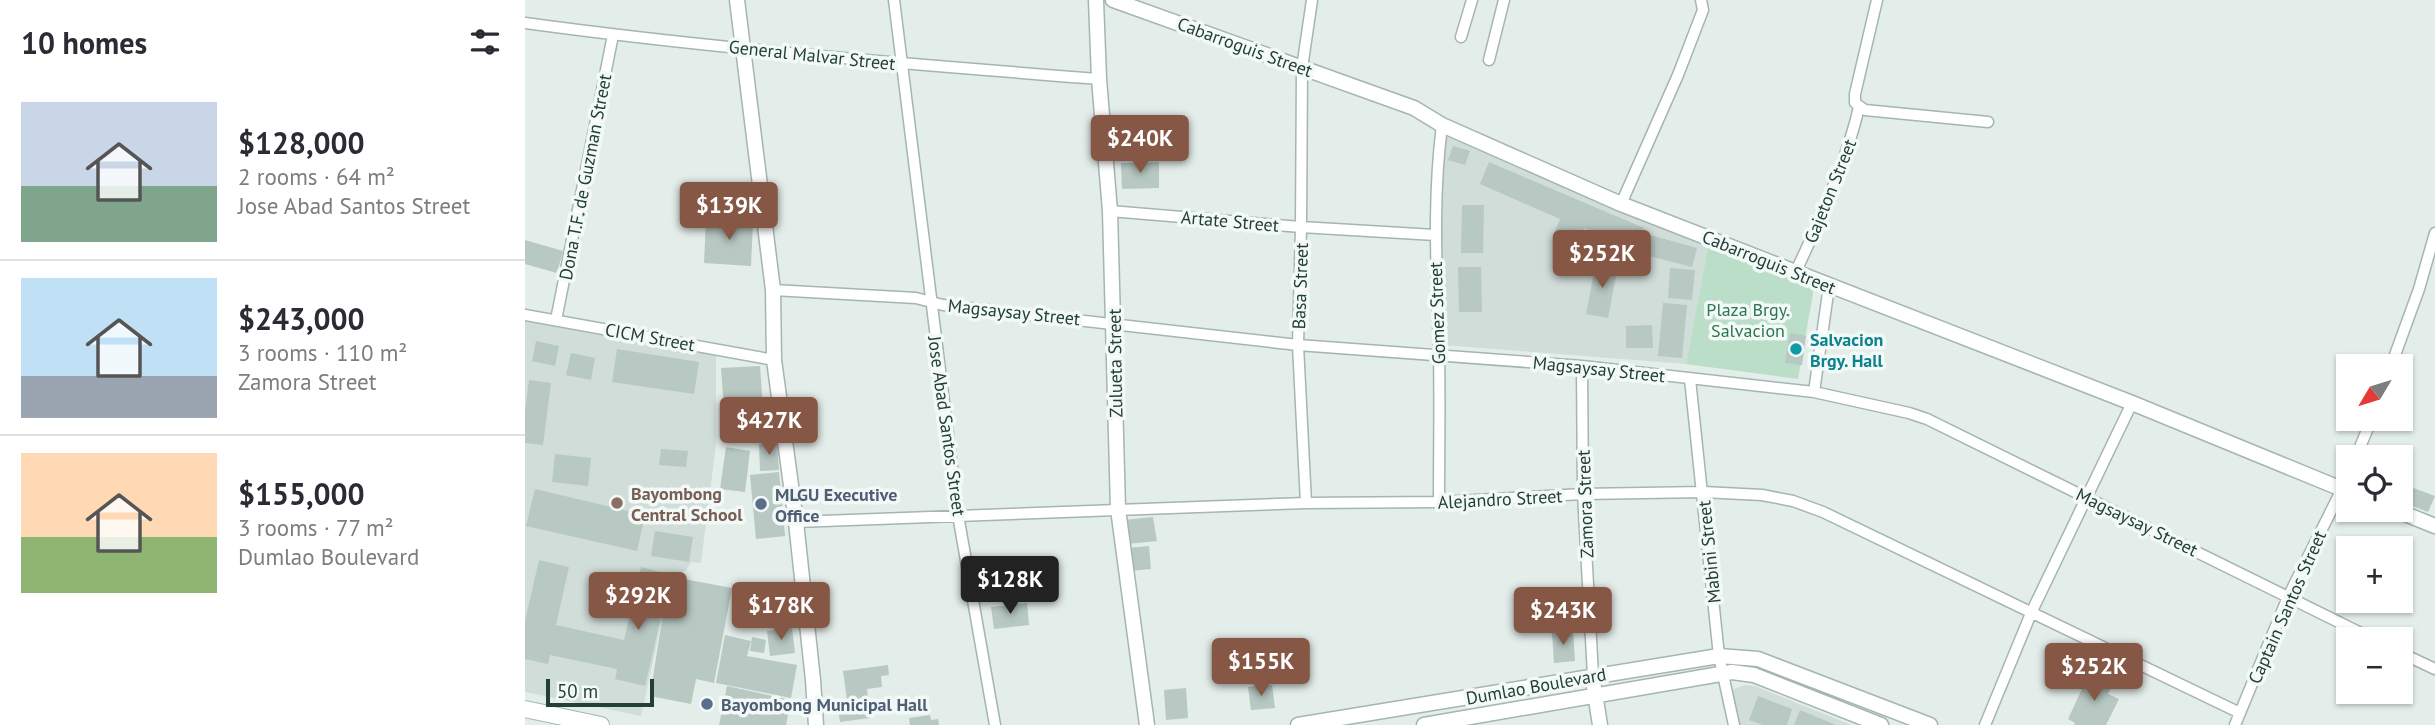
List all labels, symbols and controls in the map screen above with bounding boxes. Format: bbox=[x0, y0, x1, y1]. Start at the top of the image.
street label: Cabarroguis Street bbox=[1174, 12, 1316, 82]
text: 10 homes bbox=[21, 23, 147, 62]
icon: filters bbox=[466, 23, 504, 61]
street label: General Malvar Street bbox=[728, 35, 896, 75]
street label: Dona T.F. de Guzman Street bbox=[554, 72, 616, 282]
pin: $240K bbox=[1091, 116, 1189, 175]
text: $128,000 bbox=[238, 123, 365, 162]
text: $240K bbox=[1107, 123, 1173, 152]
icon: home bbox=[77, 130, 161, 214]
street label: Gajeton Street bbox=[1799, 136, 1861, 246]
text: 2 rooms · 64 m² bbox=[238, 162, 395, 191]
pin: $139K bbox=[680, 182, 778, 242]
text: $139K bbox=[696, 190, 762, 219]
text: Jose Abad Santos Street bbox=[238, 191, 470, 220]
street label: Artate Street bbox=[1180, 205, 1280, 237]
street label: Cabarroguis Street bbox=[1699, 225, 1839, 299]
pin: $252K bbox=[1553, 230, 1651, 290]
text: $252K bbox=[1569, 238, 1635, 267]
street label: Basa Street bbox=[1287, 242, 1313, 330]
street label: Gomez Street bbox=[1424, 261, 1450, 365]
street label: Magsaysay Street bbox=[947, 294, 1081, 330]
park label: Plaza Brgy. Salvacion bbox=[1706, 298, 1790, 342]
text: $243,000 bbox=[238, 299, 365, 338]
icon: home bbox=[77, 306, 161, 390]
street label: Zulueta Street bbox=[1103, 308, 1127, 418]
street label: CICM Street bbox=[603, 318, 697, 356]
place label: Salvacion Brgy. Hall bbox=[1810, 328, 1884, 372]
street label: Jose Abad Santos Street bbox=[923, 333, 971, 518]
text: 3 rooms · 110 m² bbox=[238, 338, 407, 367]
marker: Salvacion Brgy. Hall bbox=[1788, 341, 1804, 357]
street label: Magsaysay Street bbox=[1532, 351, 1666, 387]
north arrow bbox=[2336, 354, 2413, 430]
map controls bbox=[2336, 354, 2413, 704]
text: Zamora Street bbox=[238, 367, 377, 396]
pin: $427K bbox=[720, 398, 818, 457]
text: $427K bbox=[736, 405, 802, 434]
button: locate bbox=[2336, 445, 2413, 522]
street label: Zamora Street bbox=[1572, 449, 1598, 559]
text: $155,000 bbox=[238, 474, 365, 513]
icon: home bbox=[77, 481, 161, 565]
place label: Bayombong Central School bbox=[631, 482, 743, 526]
place label: MLGU Executive Office bbox=[775, 483, 897, 527]
street label: Magsaysay Street bbox=[2072, 483, 2202, 561]
street label: Alejandro Street bbox=[1437, 484, 1563, 514]
marker: Bayombong Central School bbox=[609, 495, 625, 511]
marker: MLGU Executive Office bbox=[753, 496, 769, 512]
street label: Mabini Street bbox=[1692, 499, 1726, 605]
text: 3 rooms · 77 m² bbox=[238, 513, 394, 542]
street label: Captain Santos Street bbox=[2243, 527, 2331, 687]
button: + bbox=[2336, 536, 2413, 613]
text: Dumlao Boulevard bbox=[238, 542, 419, 571]
pin: $128K bbox=[961, 556, 1059, 616]
text: $128K bbox=[977, 564, 1043, 593]
pin: $292K bbox=[589, 572, 687, 632]
text: $292K bbox=[605, 580, 671, 609]
pin: $178K bbox=[732, 582, 830, 642]
pin: $243K bbox=[1514, 588, 1612, 647]
text: $178K bbox=[748, 590, 814, 619]
text: $243K bbox=[1530, 595, 1596, 624]
button: − bbox=[2336, 627, 2413, 704]
pin: $155K bbox=[1212, 638, 1310, 698]
pin: $252K bbox=[2045, 644, 2143, 703]
text: $155K bbox=[1228, 646, 1294, 675]
text: $252K bbox=[2061, 651, 2127, 680]
street label: Dumlao Boulevard bbox=[1464, 662, 1608, 710]
scale bar bbox=[546, 676, 655, 708]
text: 50 m bbox=[557, 679, 598, 703]
place label: Bayombong Municipal Hall bbox=[721, 693, 928, 716]
marker: Bayombong Municipal Hall bbox=[699, 696, 715, 712]

